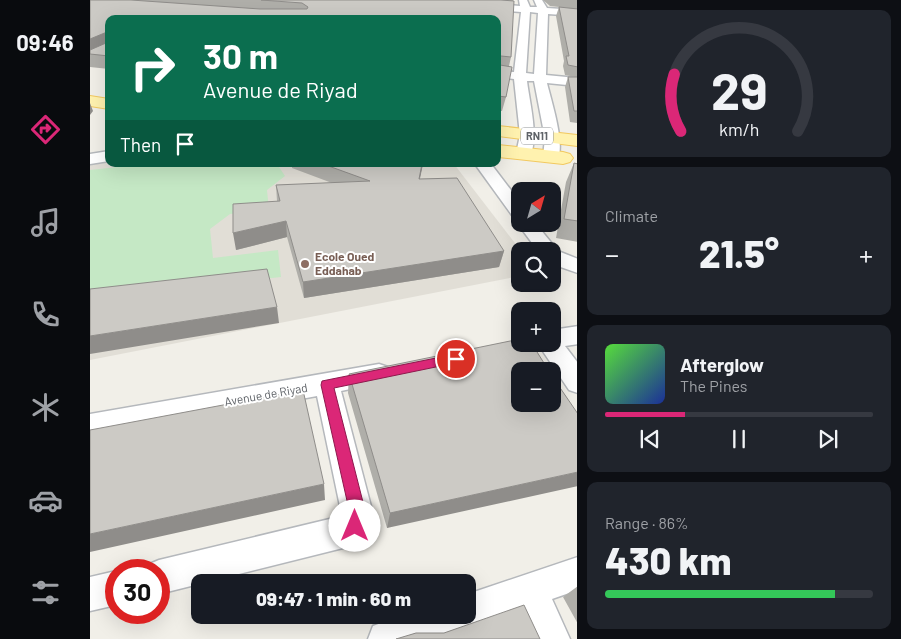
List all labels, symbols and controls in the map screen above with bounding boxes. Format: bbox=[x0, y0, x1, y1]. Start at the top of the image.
text: 09:46 bbox=[16, 29, 74, 55]
text: 30 m bbox=[203, 34, 278, 76]
icon: right bbox=[120, 35, 185, 100]
text: 29 bbox=[711, 58, 767, 120]
text: Avenue de Riyad bbox=[203, 76, 358, 102]
icon: directions bbox=[28, 112, 63, 147]
text: km/h bbox=[719, 118, 759, 140]
road number: RN11 bbox=[521, 128, 553, 144]
icon: arrive bbox=[171, 130, 199, 158]
text: Then bbox=[120, 133, 161, 156]
north arrow bbox=[511, 182, 561, 232]
map controls bbox=[511, 182, 561, 412]
icon: music bbox=[28, 205, 63, 240]
text: Climate bbox=[605, 206, 658, 225]
text: 21.5° bbox=[699, 230, 779, 276]
text: − bbox=[605, 237, 619, 271]
text: + bbox=[859, 237, 873, 271]
button: search bbox=[511, 242, 561, 292]
place label: Ecole Oued Eddahab bbox=[315, 249, 374, 277]
marker: Ecole Oued Eddahab bbox=[299, 258, 311, 270]
icon: phone bbox=[28, 297, 63, 332]
button: + bbox=[511, 302, 561, 352]
pin bbox=[435, 338, 477, 380]
icon: arrive bbox=[442, 345, 470, 373]
text: Afterglow bbox=[680, 353, 764, 376]
button: − bbox=[511, 362, 561, 412]
text: The Pines bbox=[680, 376, 748, 395]
street label: Avenue de Riyad bbox=[223, 380, 309, 408]
icon: climate bbox=[28, 390, 63, 425]
icon: previous bbox=[636, 425, 664, 453]
icon: pause bbox=[725, 425, 753, 453]
icon: next bbox=[814, 425, 842, 453]
icon: car bbox=[28, 483, 63, 518]
position arrow bbox=[328, 499, 380, 551]
text: Range · 86% bbox=[605, 513, 689, 532]
text: 430 km bbox=[605, 537, 731, 583]
speed limit sign: 30 bbox=[105, 559, 170, 624]
icon: filters bbox=[28, 575, 63, 610]
text: 09:47 · 1 min · 60 m bbox=[256, 587, 411, 610]

